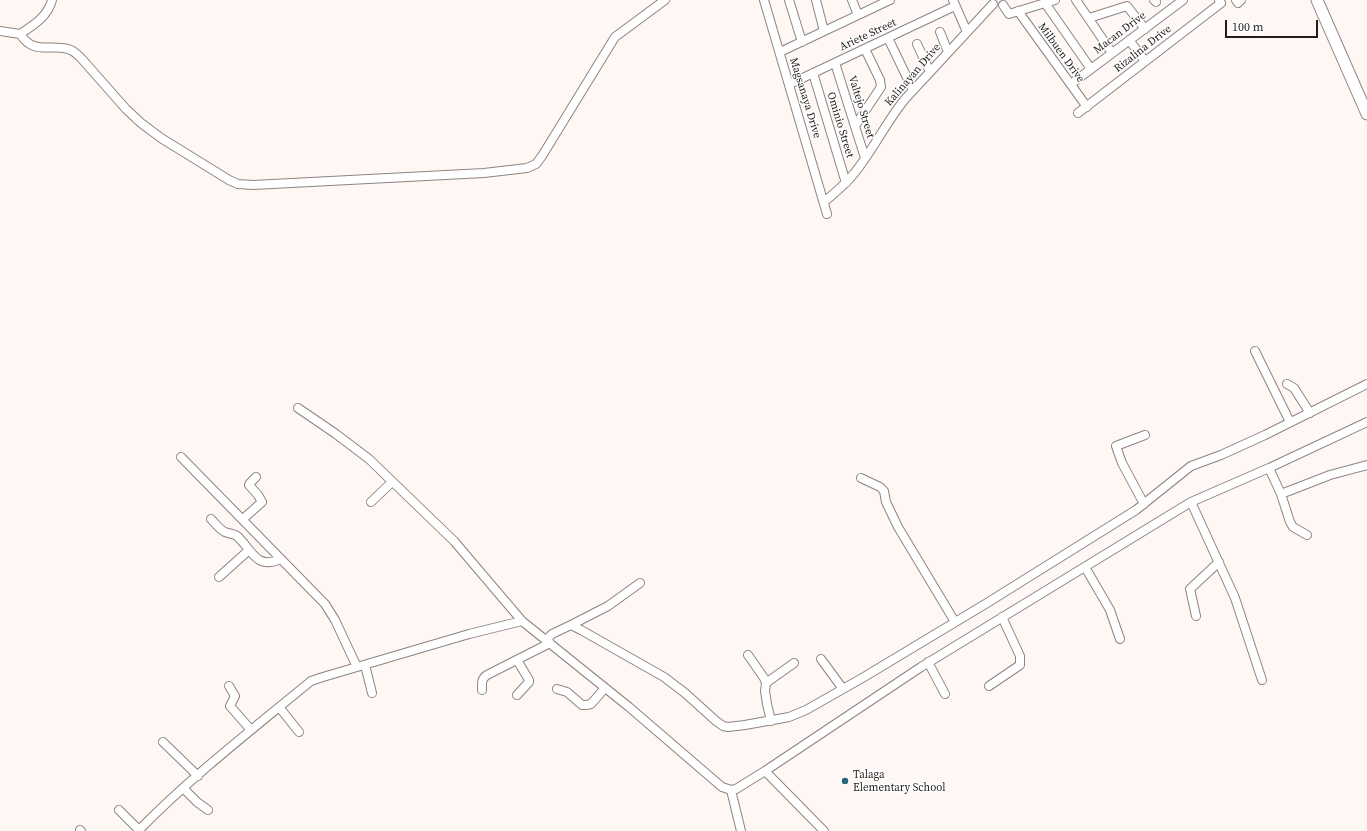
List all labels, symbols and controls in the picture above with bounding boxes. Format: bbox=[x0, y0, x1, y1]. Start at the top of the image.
street label: Macan Drive bbox=[1091, 9, 1149, 57]
scale bar bbox=[1227, 12, 1320, 38]
street label: Ariete Street bbox=[838, 16, 898, 54]
text: 100 m bbox=[1232, 19, 1264, 35]
street label: Milbuen Drive bbox=[1035, 21, 1087, 85]
street label: Rizalina Drive bbox=[1112, 23, 1174, 75]
street label: Kalinayan Drive bbox=[882, 41, 944, 109]
street label: Magsanaya Drive bbox=[786, 56, 824, 140]
street label: Valtejo Street bbox=[845, 74, 877, 140]
street label: Ominio Street bbox=[824, 91, 856, 159]
place label: Talaga Elementary School bbox=[853, 768, 945, 794]
marker: Talaga Elementary School bbox=[840, 776, 850, 786]

